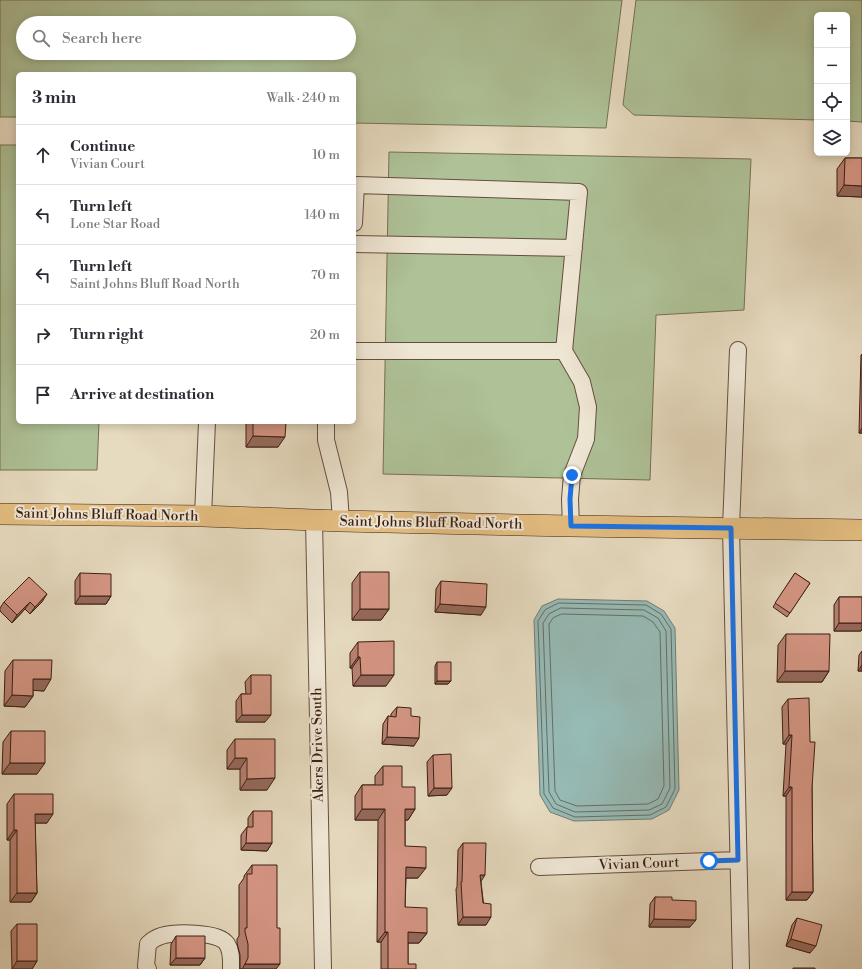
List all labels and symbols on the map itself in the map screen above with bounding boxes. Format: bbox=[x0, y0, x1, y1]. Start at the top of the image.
route end bbox=[563, 466, 581, 484]
street label: Saint Johns Bluff Road North bbox=[15, 504, 199, 526]
street label: Saint Johns Bluff Road North bbox=[339, 512, 523, 534]
street label: Akers Drive South bbox=[308, 687, 328, 804]
route start bbox=[700, 852, 718, 870]
street label: Vivian Court bbox=[597, 854, 680, 874]

